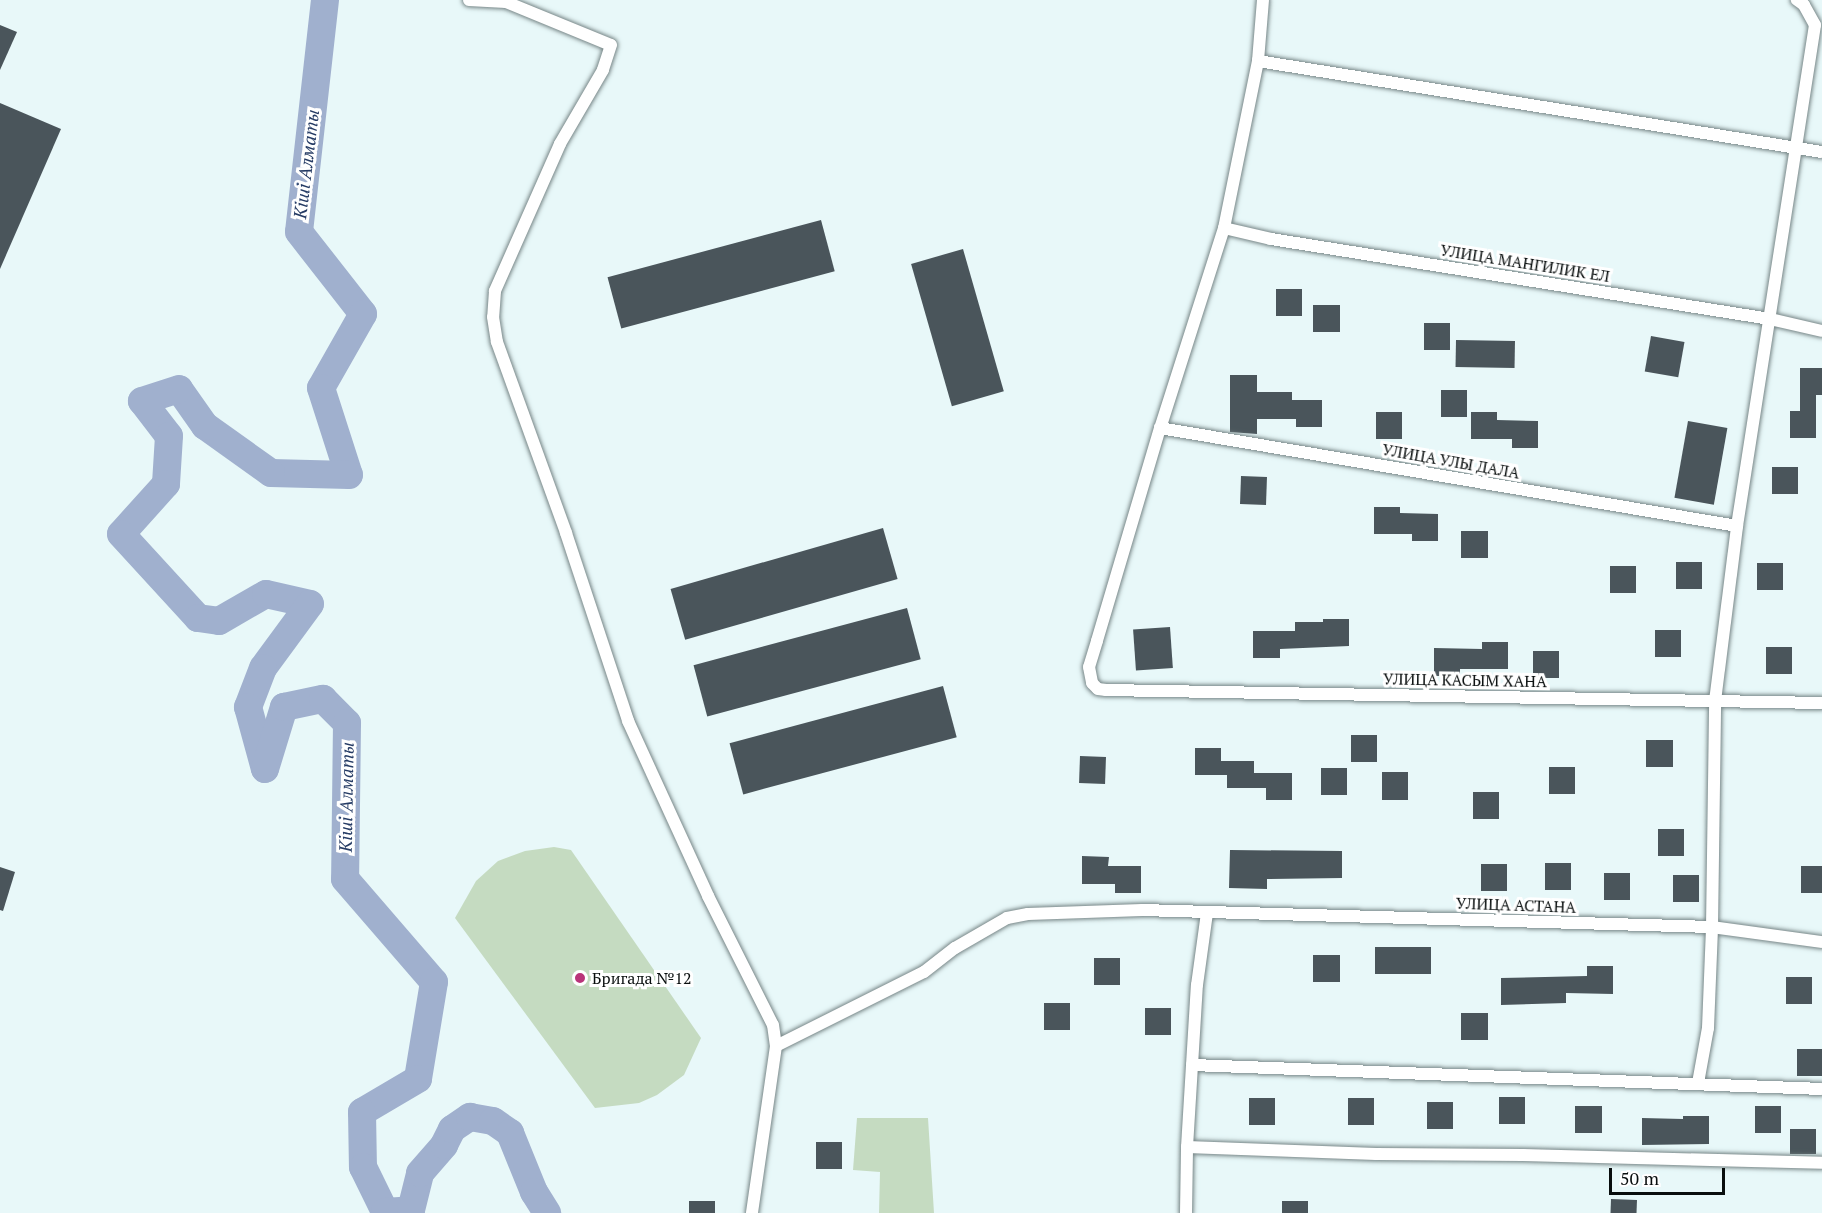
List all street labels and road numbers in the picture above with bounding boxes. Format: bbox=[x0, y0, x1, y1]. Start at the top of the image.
street label: УЛИЦА МАНГИЛИК ЕЛ bbox=[1439, 240, 1611, 286]
street label: УЛИЦА УЛЫ ДАЛА bbox=[1380, 439, 1522, 483]
street label: УЛИЦА КАСЫМ ХАНА bbox=[1383, 669, 1547, 691]
street label: УЛИЦА АСТАНА bbox=[1455, 893, 1577, 917]

